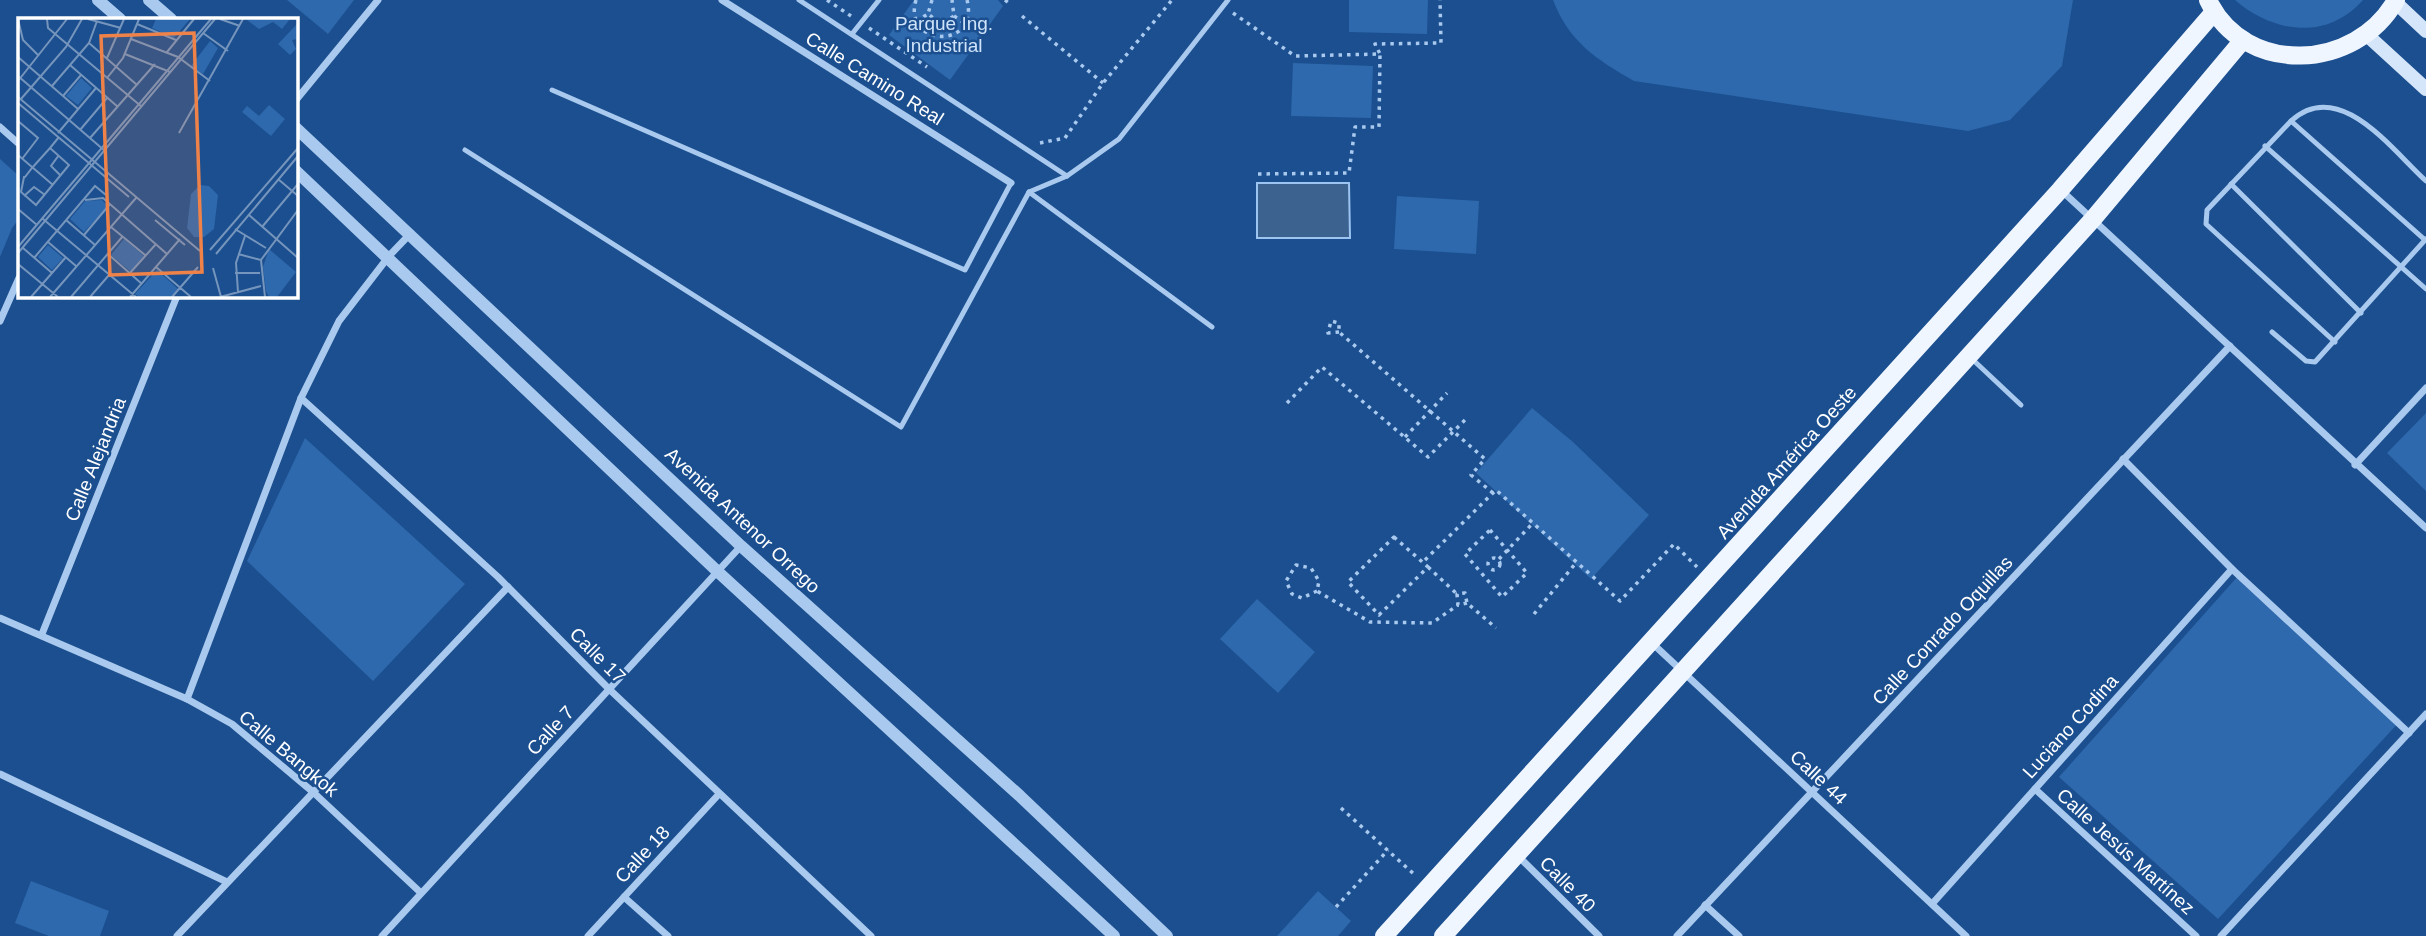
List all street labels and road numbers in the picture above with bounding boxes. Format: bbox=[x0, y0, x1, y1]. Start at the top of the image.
street label: Calle Camino Real bbox=[802, 28, 947, 129]
street label: Avenida América Oeste bbox=[1712, 382, 1860, 543]
street label: Calle Alejandria bbox=[61, 394, 130, 524]
street label: Avenida Antenor Orrego bbox=[661, 443, 824, 597]
street label: Calle Conrado Oquillas bbox=[1868, 552, 2017, 709]
street label: Calle 17 bbox=[566, 623, 630, 687]
street label: Luciano Codina bbox=[2018, 670, 2123, 782]
street label: Calle 7 bbox=[523, 702, 578, 759]
street label: Calle Bangkok bbox=[235, 706, 343, 801]
street label: Calle 44 bbox=[1786, 746, 1852, 809]
street label: Calle Jesús Martínez bbox=[2053, 784, 2199, 919]
street label: Calle 18 bbox=[611, 822, 674, 887]
street label: Calle 40 bbox=[1536, 852, 1600, 916]

